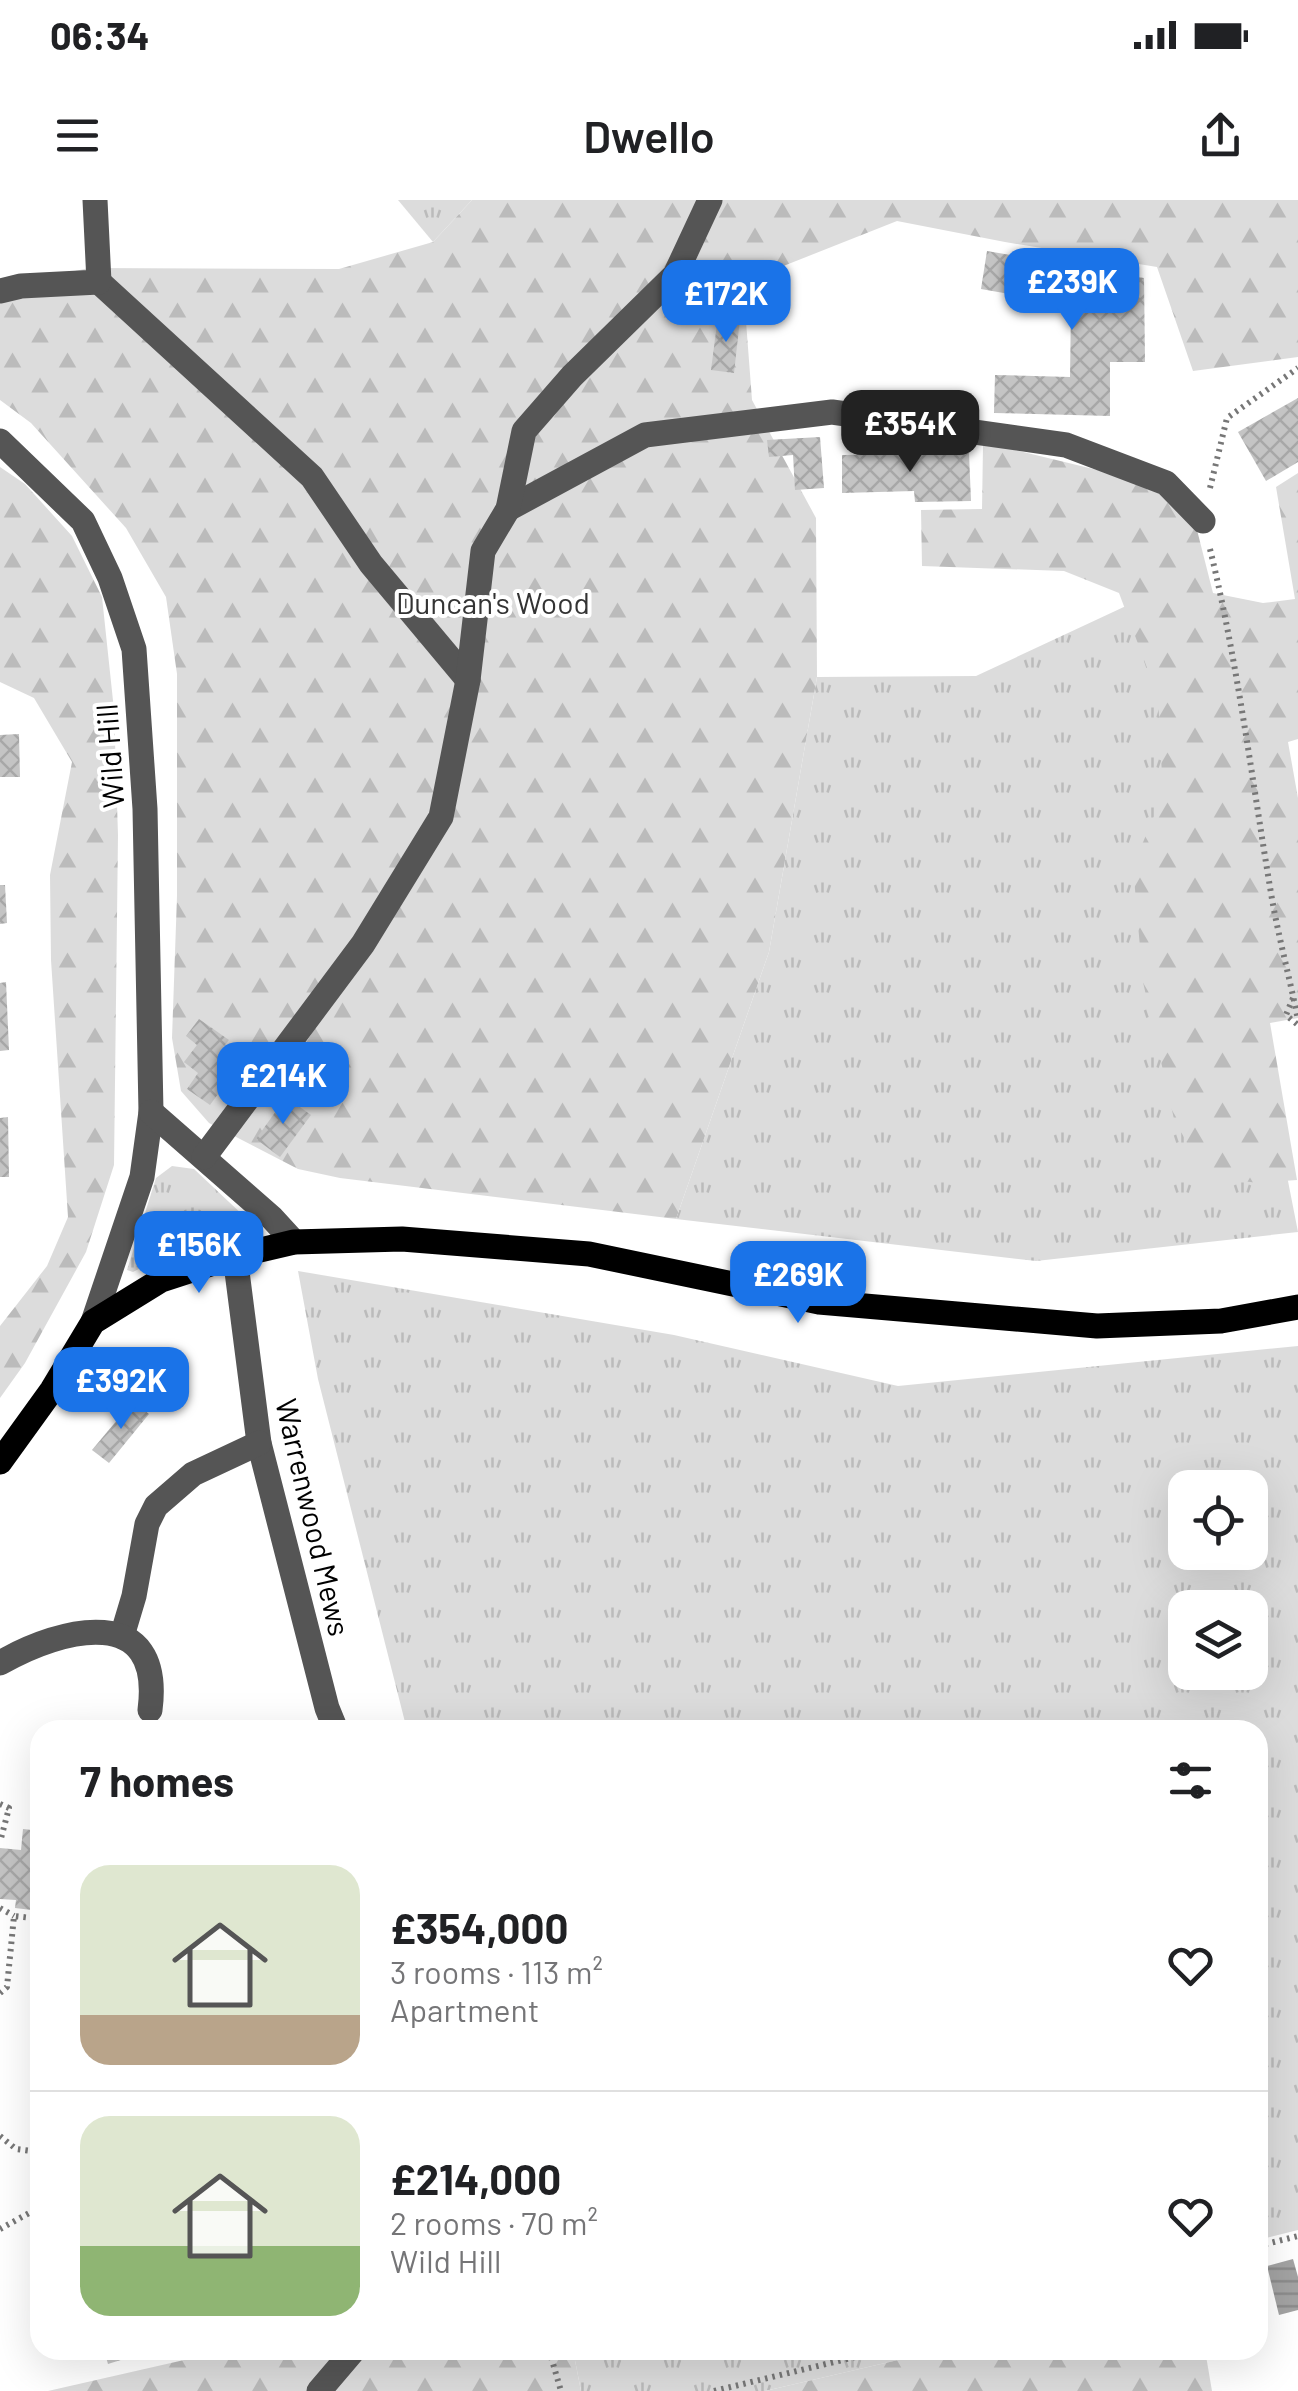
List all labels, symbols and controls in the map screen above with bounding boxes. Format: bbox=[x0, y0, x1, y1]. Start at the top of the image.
text: 06:34 bbox=[50, 12, 149, 58]
icon: menu bbox=[50, 108, 105, 163]
text: Dwello bbox=[583, 108, 715, 162]
icon: share bbox=[1193, 108, 1248, 163]
pin: £239K bbox=[1002, 248, 1142, 333]
pin: £172K bbox=[656, 260, 796, 345]
text: £239K bbox=[1026, 261, 1118, 299]
text: £172K bbox=[684, 273, 768, 311]
pin: £354K bbox=[840, 390, 980, 475]
text: £354K bbox=[863, 403, 957, 441]
park label: Duncan's Wood bbox=[396, 584, 590, 620]
street label: Wild Hill bbox=[87, 703, 131, 809]
pin: £214K bbox=[213, 1042, 353, 1127]
text: £214K bbox=[239, 1055, 327, 1093]
pin: £156K bbox=[129, 1211, 269, 1296]
text: £156K bbox=[156, 1224, 242, 1262]
pin: £269K bbox=[728, 1241, 868, 1326]
text: £269K bbox=[752, 1254, 844, 1292]
pin: £392K bbox=[51, 1347, 191, 1432]
text: £392K bbox=[75, 1360, 167, 1398]
street label: Warrenwood Mews bbox=[269, 1395, 359, 1639]
map controls bbox=[1168, 1470, 1268, 1690]
button: locate bbox=[1168, 1470, 1268, 1570]
button: layers bbox=[1168, 1590, 1268, 1690]
icon: filters bbox=[1163, 1753, 1218, 1808]
text: 7 homes bbox=[80, 1755, 234, 1805]
text: £354,000 bbox=[390, 1902, 568, 1952]
icon: home bbox=[160, 1905, 280, 2025]
icon: heart bbox=[1163, 1938, 1218, 1993]
text: 3 rooms · 113 m² bbox=[390, 1952, 603, 1990]
text: Apartment bbox=[390, 1990, 539, 2028]
text: £214,000 bbox=[390, 2153, 561, 2203]
icon: home bbox=[160, 2156, 280, 2276]
icon: heart bbox=[1163, 2189, 1218, 2244]
text: 2 rooms · 70 m² bbox=[390, 2203, 598, 2241]
text: Wild Hill bbox=[390, 2241, 501, 2279]

